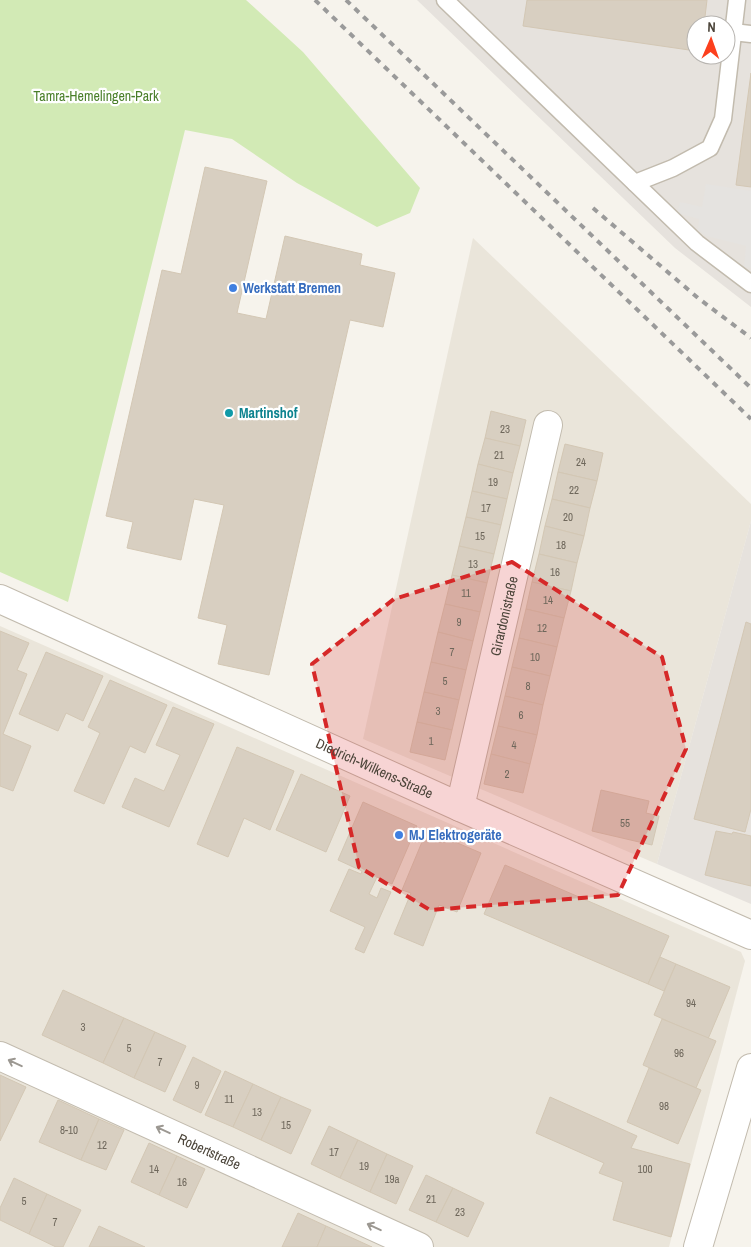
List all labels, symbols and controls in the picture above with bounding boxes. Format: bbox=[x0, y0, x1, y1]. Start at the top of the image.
north arrow bbox=[686, 15, 736, 65]
text: N bbox=[707, 18, 716, 36]
park label: Tamra-Hemelingen-Park bbox=[33, 87, 159, 105]
place label: Werkstatt Bremen bbox=[243, 279, 341, 297]
marker: Werkstatt Bremen bbox=[227, 282, 239, 294]
place label: Martinshof bbox=[239, 404, 298, 422]
marker: Martinshof bbox=[223, 407, 235, 419]
house number: 23 bbox=[500, 422, 510, 436]
house number: 21 bbox=[494, 448, 504, 462]
house number: 24 bbox=[576, 455, 586, 469]
house number: 19 bbox=[488, 475, 498, 489]
house number: 22 bbox=[569, 483, 579, 497]
house number: 17 bbox=[481, 501, 491, 515]
house number: 20 bbox=[563, 510, 573, 524]
house number: 15 bbox=[475, 529, 485, 543]
house number: 18 bbox=[556, 538, 566, 552]
house number: 13 bbox=[468, 557, 478, 571]
house number: 16 bbox=[550, 565, 560, 579]
street label: Girardonistraße bbox=[486, 574, 522, 658]
house number: 11 bbox=[461, 586, 471, 600]
house number: 14 bbox=[543, 593, 553, 607]
house number: 9 bbox=[456, 615, 462, 629]
house number: 12 bbox=[537, 621, 547, 635]
house number: 7 bbox=[449, 645, 455, 659]
house number: 10 bbox=[530, 650, 540, 664]
house number: 5 bbox=[442, 674, 448, 688]
house number: 8 bbox=[525, 679, 531, 693]
house number: 3 bbox=[435, 704, 441, 718]
house number: 6 bbox=[518, 708, 524, 722]
street label: Diedrich-Wilkens-Straße bbox=[313, 734, 436, 803]
house number: 1 bbox=[428, 734, 434, 748]
house number: 4 bbox=[511, 738, 517, 752]
house number: 2 bbox=[504, 767, 510, 781]
house number: 55 bbox=[620, 816, 630, 830]
place label: MJ Elektrogeräte bbox=[409, 826, 502, 844]
marker: MJ Elektrogeräte bbox=[393, 829, 405, 841]
house number: 94 bbox=[686, 996, 696, 1010]
house number: 3 bbox=[80, 1020, 86, 1034]
house number: 5 bbox=[126, 1041, 132, 1055]
house number: 96 bbox=[674, 1046, 684, 1060]
house number: 7 bbox=[157, 1055, 163, 1069]
one-way arrow bbox=[8, 1057, 23, 1067]
house number: 9 bbox=[194, 1078, 200, 1092]
house number: 11 bbox=[224, 1092, 234, 1106]
house number: 98 bbox=[659, 1099, 669, 1113]
house number: 13 bbox=[252, 1105, 262, 1119]
house number: 15 bbox=[281, 1118, 291, 1132]
house number: 8-10 bbox=[60, 1123, 78, 1137]
one-way arrow bbox=[156, 1125, 171, 1135]
street label: Robertstraße bbox=[175, 1129, 244, 1174]
house number: 12 bbox=[97, 1138, 107, 1152]
house number: 17 bbox=[329, 1145, 339, 1159]
house number: 19 bbox=[359, 1159, 369, 1173]
house number: 14 bbox=[149, 1162, 159, 1176]
house number: 100 bbox=[637, 1162, 653, 1176]
house number: 19a bbox=[384, 1172, 400, 1186]
house number: 16 bbox=[177, 1175, 187, 1189]
house number: 21 bbox=[426, 1192, 436, 1206]
house number: 5 bbox=[21, 1194, 27, 1208]
house number: 23 bbox=[455, 1205, 465, 1219]
house number: 7 bbox=[52, 1215, 58, 1229]
one-way arrow bbox=[367, 1221, 382, 1231]

